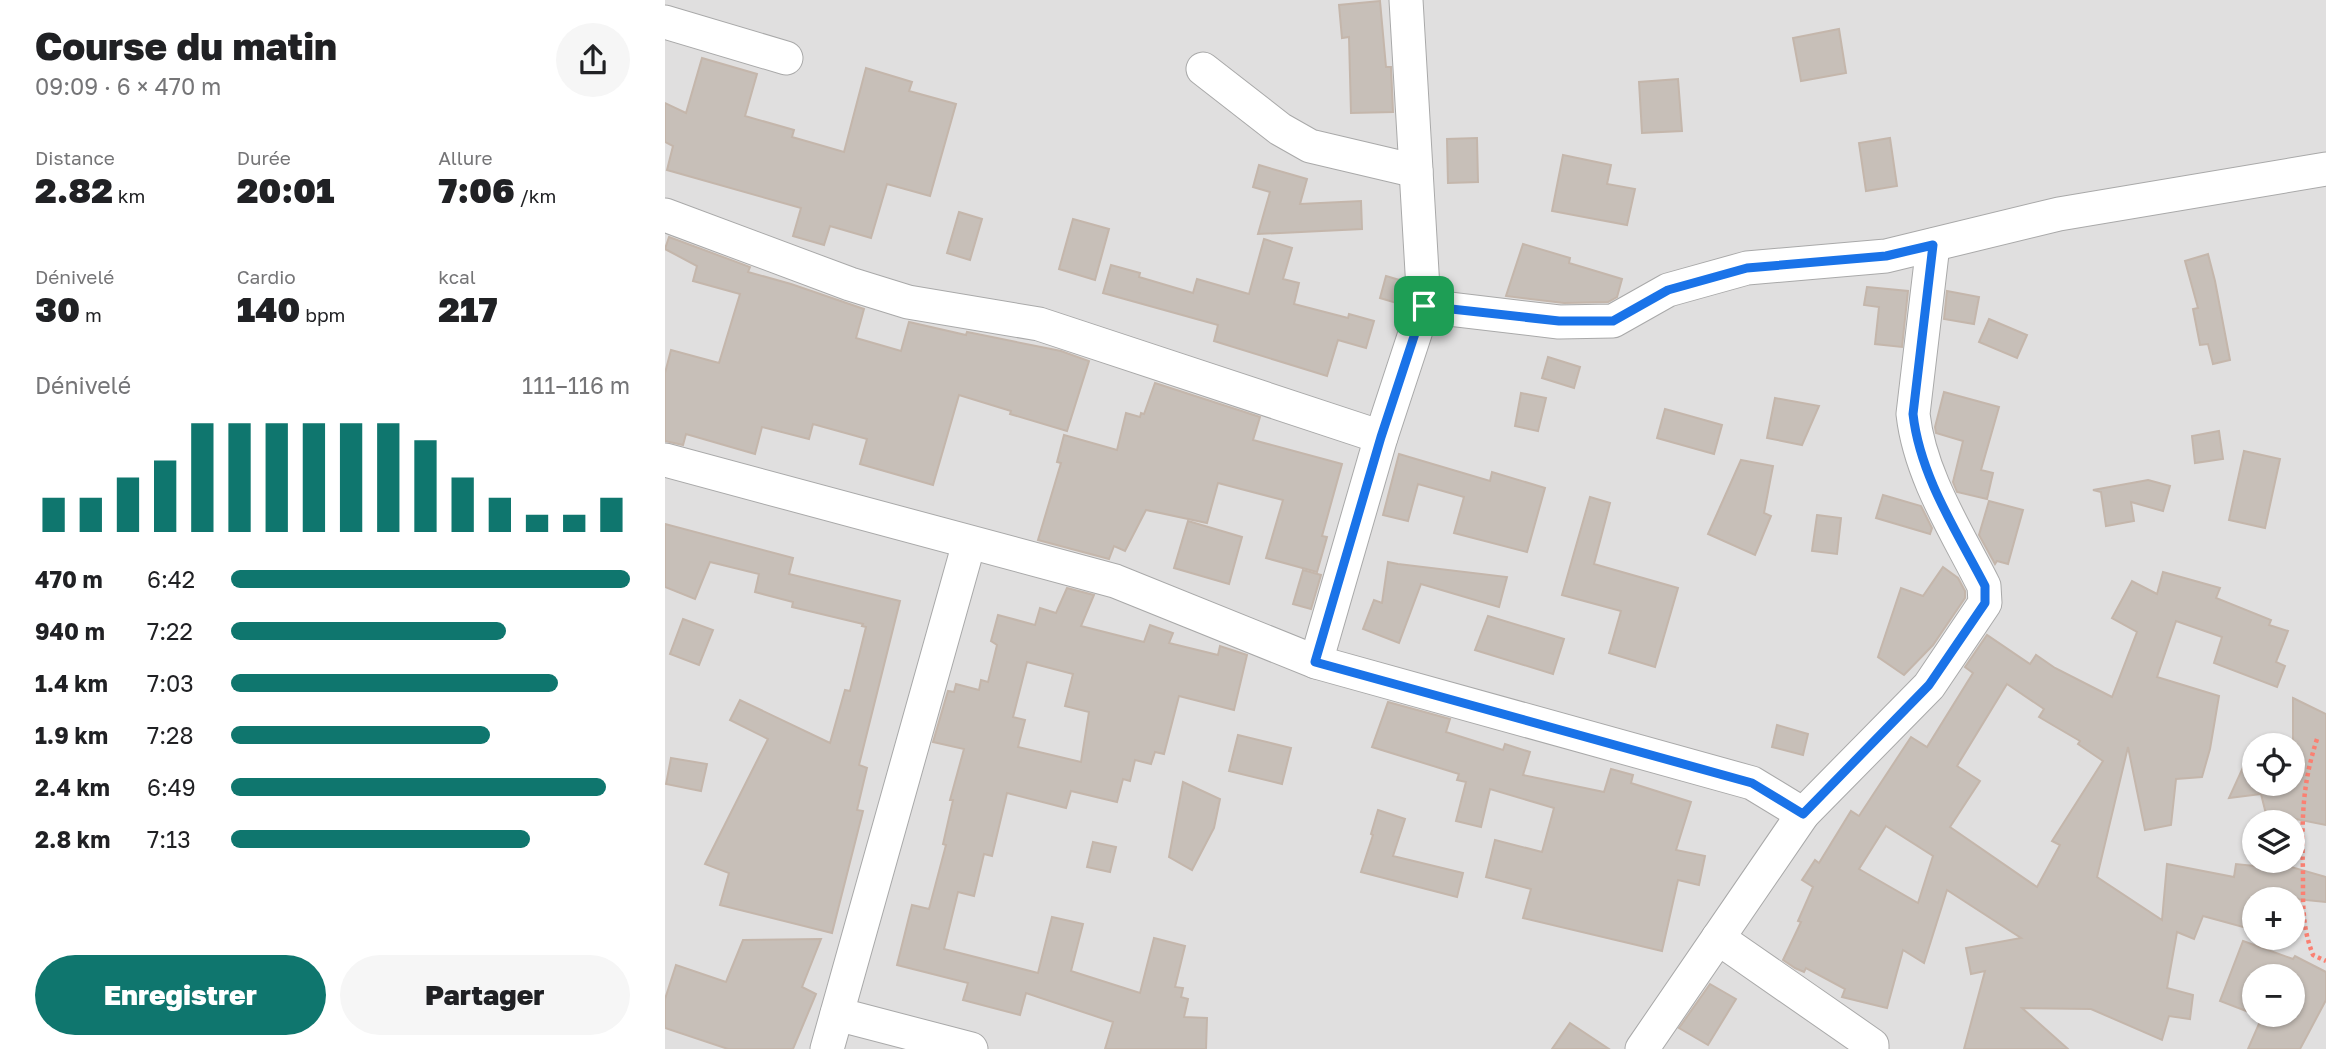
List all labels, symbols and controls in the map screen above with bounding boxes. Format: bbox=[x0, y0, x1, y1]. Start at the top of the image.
text: Course du matin bbox=[35, 23, 337, 68]
button: share bbox=[556, 23, 630, 97]
text: 09:09 · 6 × 470 m bbox=[35, 72, 221, 100]
text: Distance bbox=[35, 146, 115, 169]
text: Durée bbox=[237, 146, 291, 169]
text: Allure bbox=[438, 146, 493, 169]
text: 2.82 bbox=[35, 169, 113, 211]
text: 20:01 bbox=[237, 169, 335, 211]
text: 7:06 bbox=[438, 169, 515, 211]
text: km bbox=[113, 184, 145, 207]
text: /km bbox=[515, 184, 556, 207]
text: Dénivelé bbox=[35, 265, 114, 288]
text: Cardio bbox=[237, 265, 296, 288]
text: kcal bbox=[438, 265, 476, 288]
pin bbox=[1394, 276, 1454, 336]
icon: arrive bbox=[1405, 287, 1443, 325]
text: 30 bbox=[35, 288, 80, 330]
text: 140 bbox=[237, 288, 300, 330]
text: 217 bbox=[438, 288, 498, 330]
text: m bbox=[80, 303, 102, 326]
text: bpm bbox=[300, 303, 345, 326]
text: Dénivelé bbox=[35, 371, 131, 399]
text: 111–116 m bbox=[522, 371, 630, 399]
text: 470 m bbox=[35, 565, 103, 593]
text: 6:42 bbox=[147, 565, 195, 593]
text: 940 m bbox=[35, 617, 105, 645]
text: 7:22 bbox=[147, 617, 193, 645]
text: 1.4 km bbox=[35, 669, 108, 697]
text: 7:03 bbox=[147, 669, 194, 697]
text: 1.9 km bbox=[35, 721, 108, 749]
text: 7:28 bbox=[147, 721, 193, 749]
map controls bbox=[2242, 733, 2305, 1027]
button: locate bbox=[2242, 733, 2305, 796]
text: 2.4 km bbox=[35, 773, 110, 801]
text: 6:49 bbox=[147, 773, 196, 801]
button: layers bbox=[2242, 810, 2305, 873]
text: 2.8 km bbox=[35, 825, 110, 853]
text: 7:13 bbox=[147, 825, 191, 853]
button: + bbox=[2242, 887, 2305, 950]
button: Enregistrer bbox=[35, 955, 326, 1035]
button: Partager bbox=[340, 955, 630, 1035]
button: − bbox=[2242, 964, 2305, 1027]

